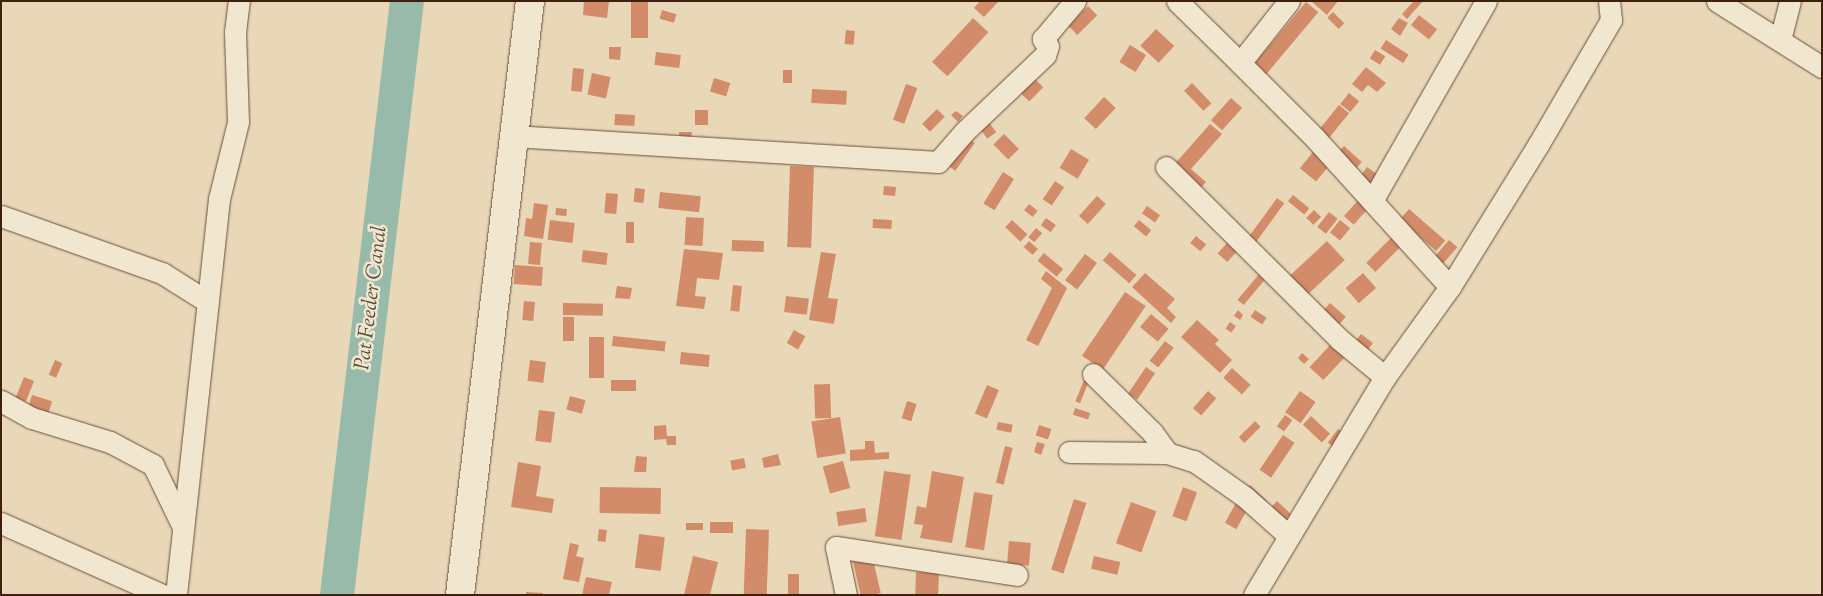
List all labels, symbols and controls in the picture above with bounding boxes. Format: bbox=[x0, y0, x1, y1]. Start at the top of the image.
water label: Pat Feeder Canal bbox=[351, 225, 393, 371]

